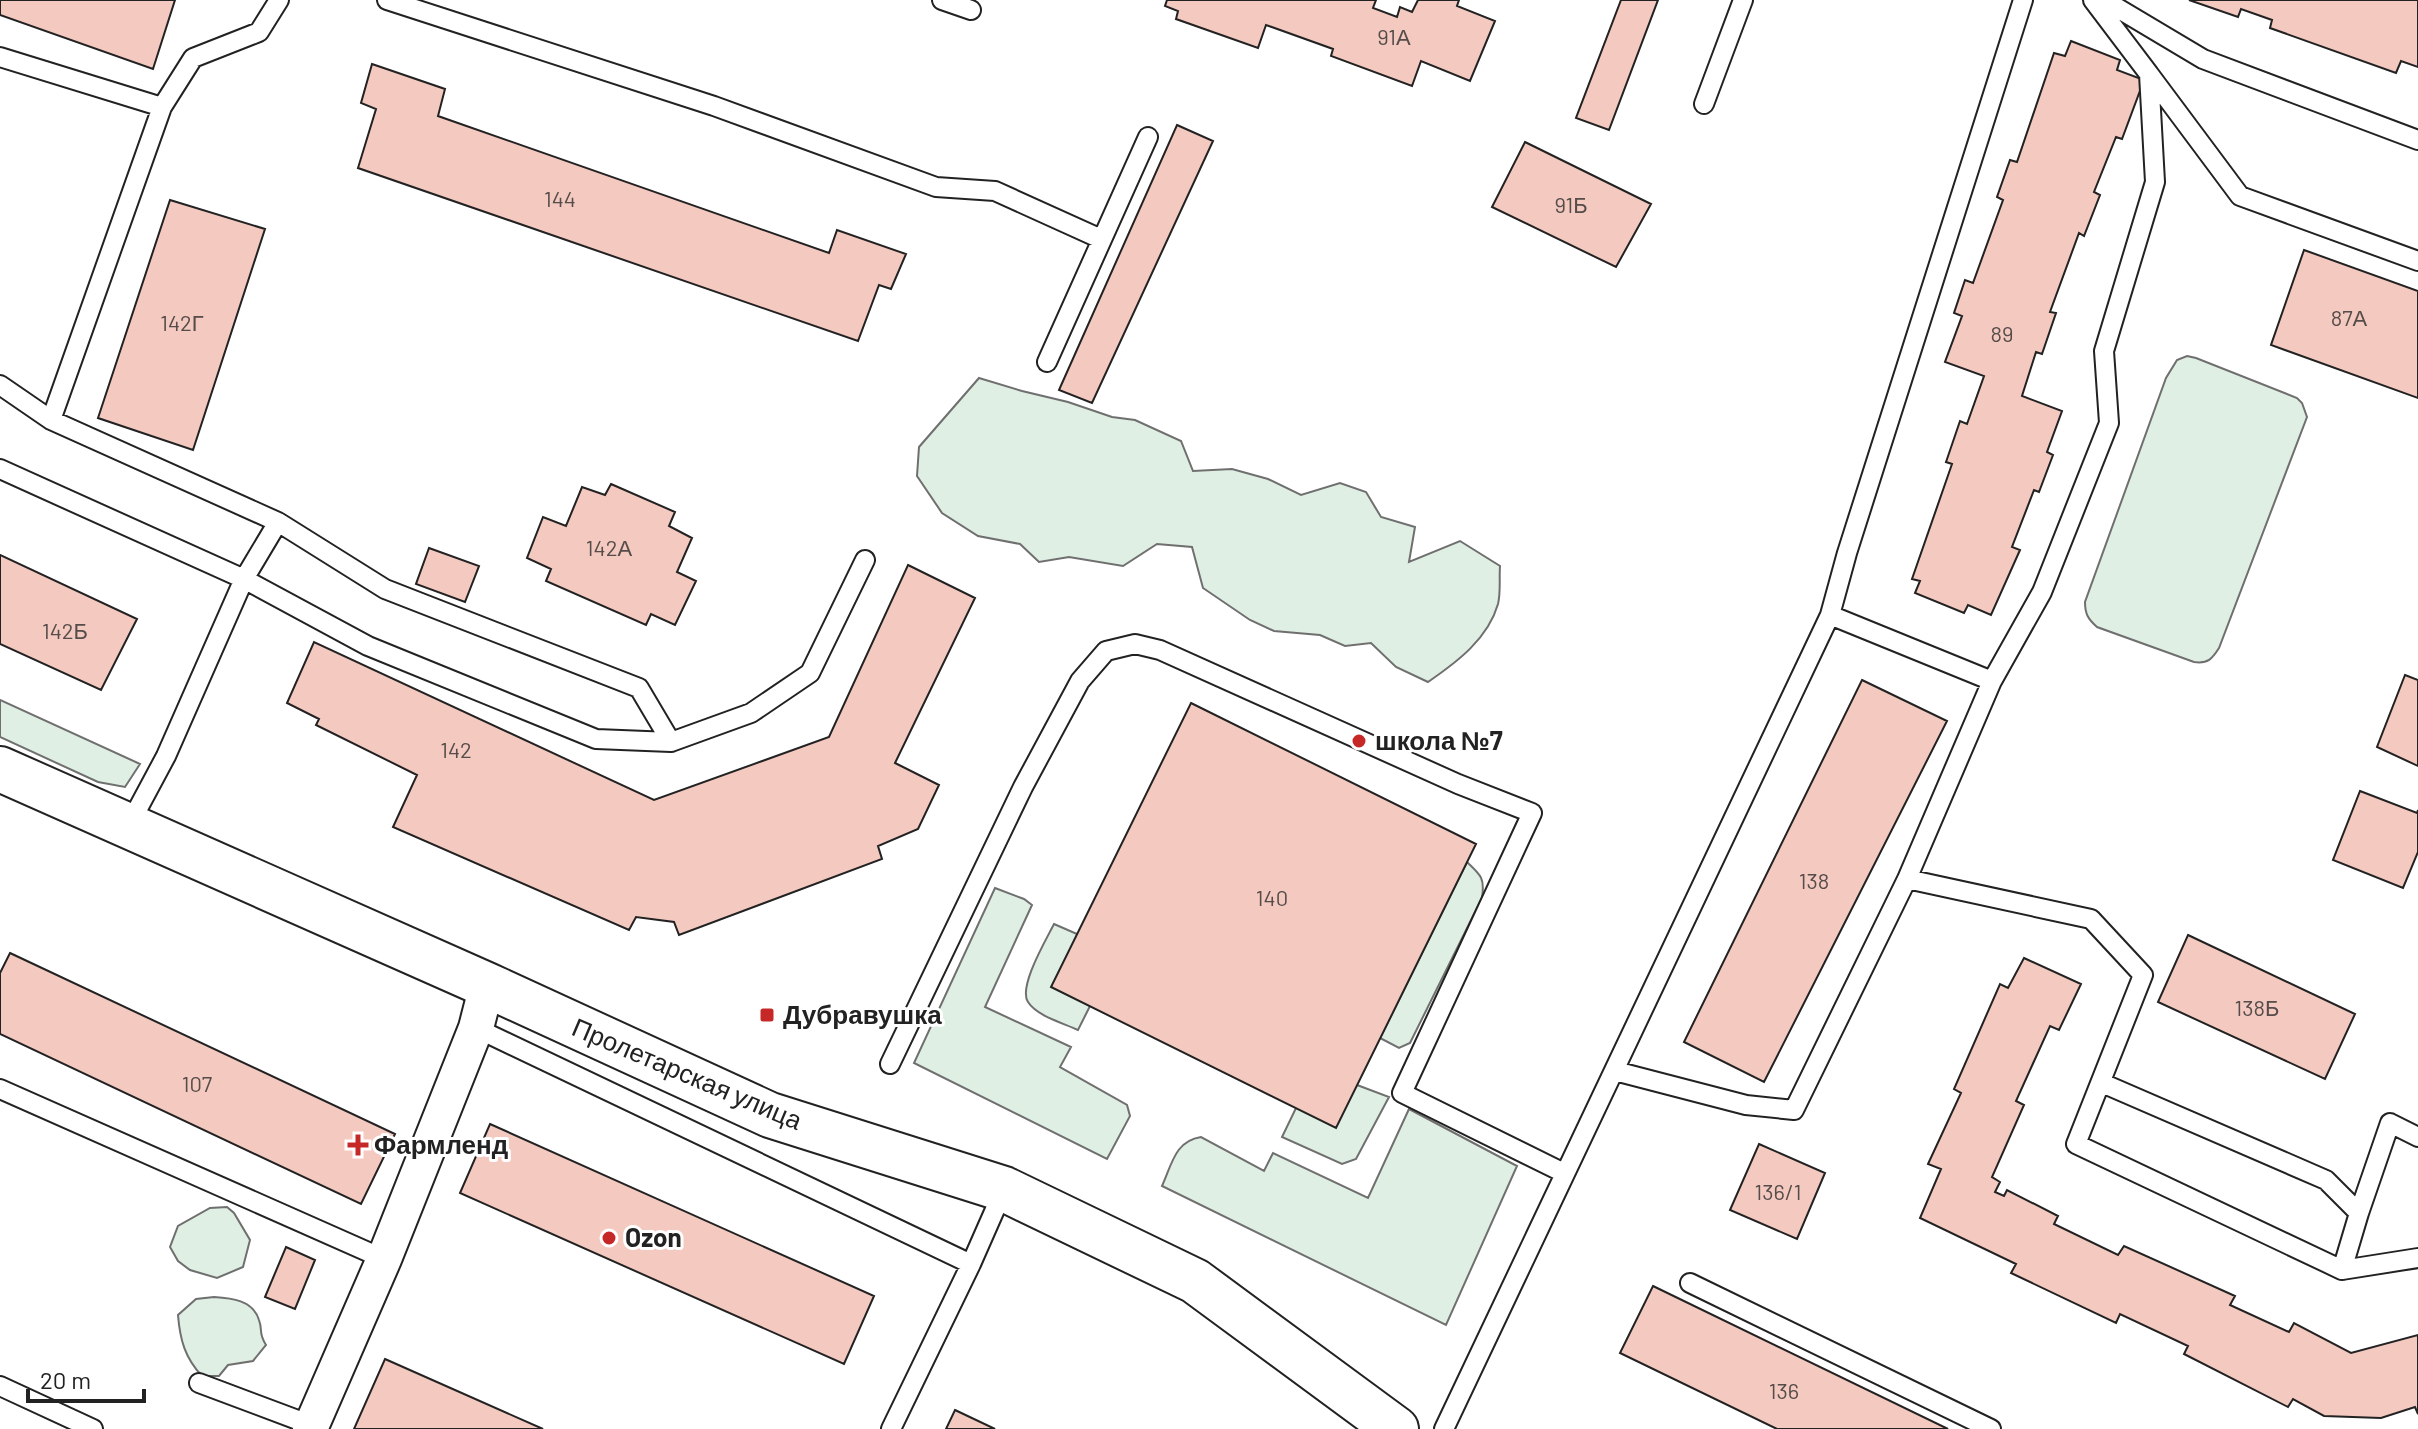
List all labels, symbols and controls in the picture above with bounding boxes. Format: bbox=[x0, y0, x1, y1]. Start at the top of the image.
house number: 91А bbox=[1377, 23, 1411, 49]
house number: 144 bbox=[544, 185, 576, 211]
house number: 91Б bbox=[1554, 191, 1588, 217]
house number: 87А bbox=[2331, 304, 2368, 330]
house number: 142Г bbox=[160, 309, 204, 335]
house number: 89 bbox=[1991, 320, 2013, 346]
house number: 142А bbox=[586, 534, 632, 560]
house number: 142Б bbox=[42, 617, 88, 643]
place label: школа №7 bbox=[1375, 724, 1503, 755]
marker: школа №7 bbox=[1350, 732, 1368, 750]
house number: 142 bbox=[440, 736, 472, 762]
house number: 138 bbox=[1799, 867, 1829, 893]
house number: 140 bbox=[1256, 884, 1288, 910]
house number: 138Б bbox=[2235, 994, 2279, 1020]
place label: Дубравушка bbox=[783, 998, 942, 1029]
marker: Дубравушка bbox=[758, 1006, 776, 1024]
street label: Пролетарская улица bbox=[568, 1010, 808, 1135]
house number: 107 bbox=[182, 1070, 212, 1096]
place label: Фармленд bbox=[374, 1128, 509, 1159]
marker: Фармленд bbox=[349, 1136, 367, 1154]
house number: 136/1 bbox=[1755, 1178, 1801, 1204]
place label: Ozon bbox=[625, 1221, 682, 1252]
marker: Ozon bbox=[600, 1229, 618, 1247]
scale bar bbox=[28, 1353, 144, 1403]
text: 20 m bbox=[40, 1365, 91, 1394]
house number: 136 bbox=[1769, 1377, 1799, 1403]

